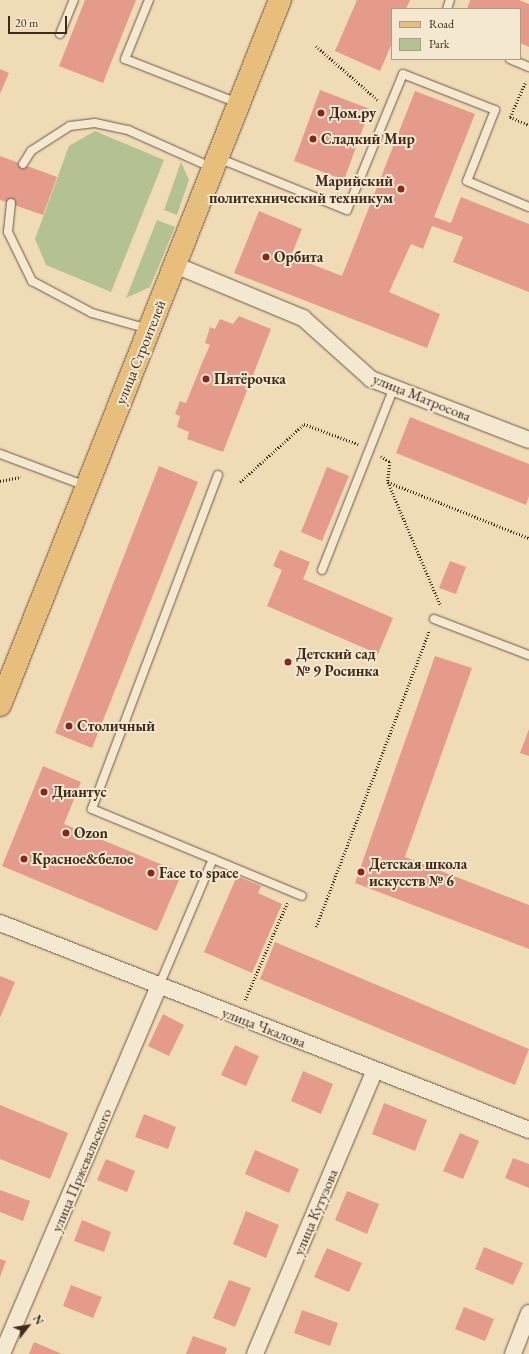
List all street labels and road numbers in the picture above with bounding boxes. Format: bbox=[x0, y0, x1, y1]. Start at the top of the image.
street label: улица Строителей bbox=[111, 297, 169, 407]
street label: улица Матросова bbox=[370, 369, 474, 425]
street label: улица Чкалова bbox=[220, 1003, 308, 1051]
street label: улица Пржевальского bbox=[47, 1106, 115, 1234]
street label: улица Кутузова bbox=[289, 1166, 341, 1258]

